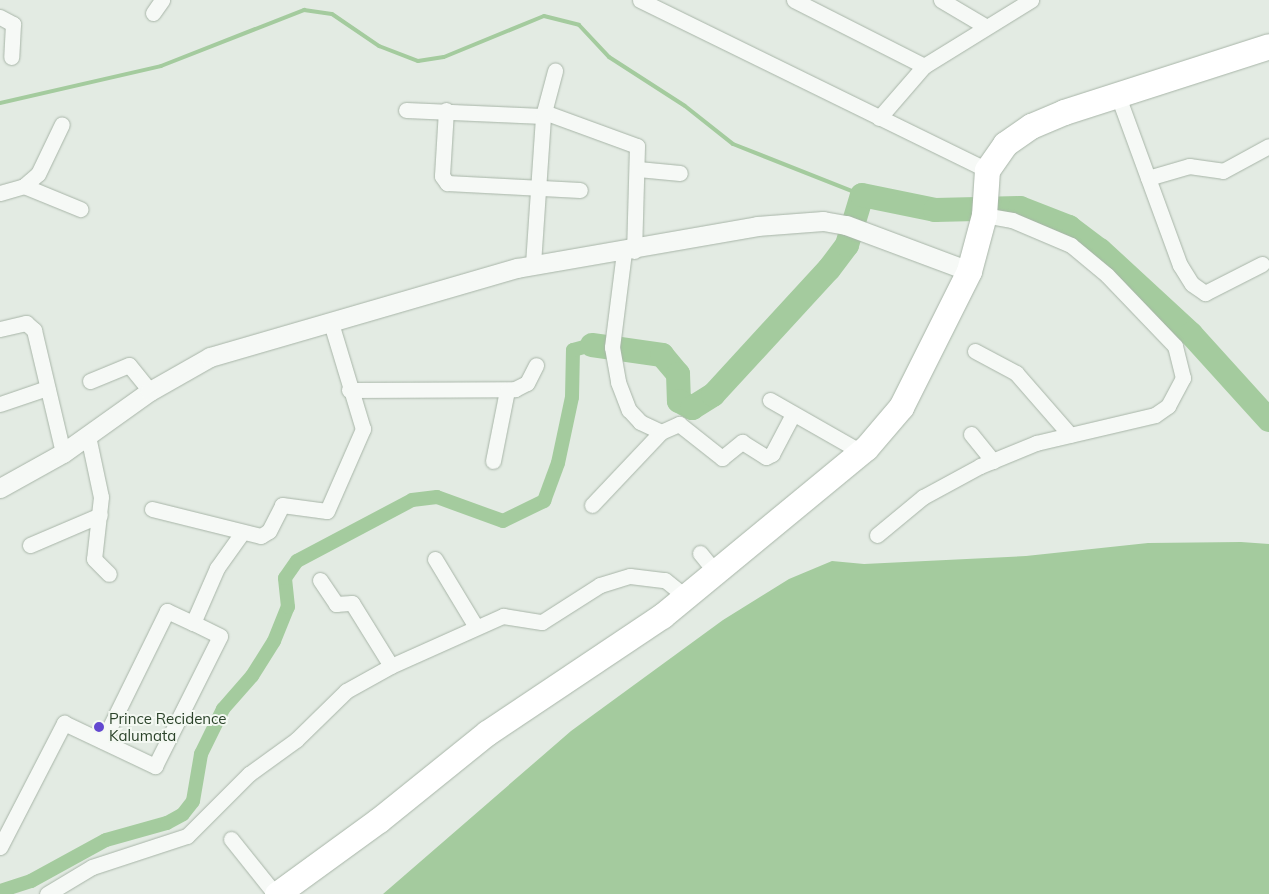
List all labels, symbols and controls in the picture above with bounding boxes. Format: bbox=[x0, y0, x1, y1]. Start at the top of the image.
place label: Prince Recidence Kalumata bbox=[109, 709, 227, 744]
marker: Prince Recidence Kalumata bbox=[93, 721, 105, 733]

